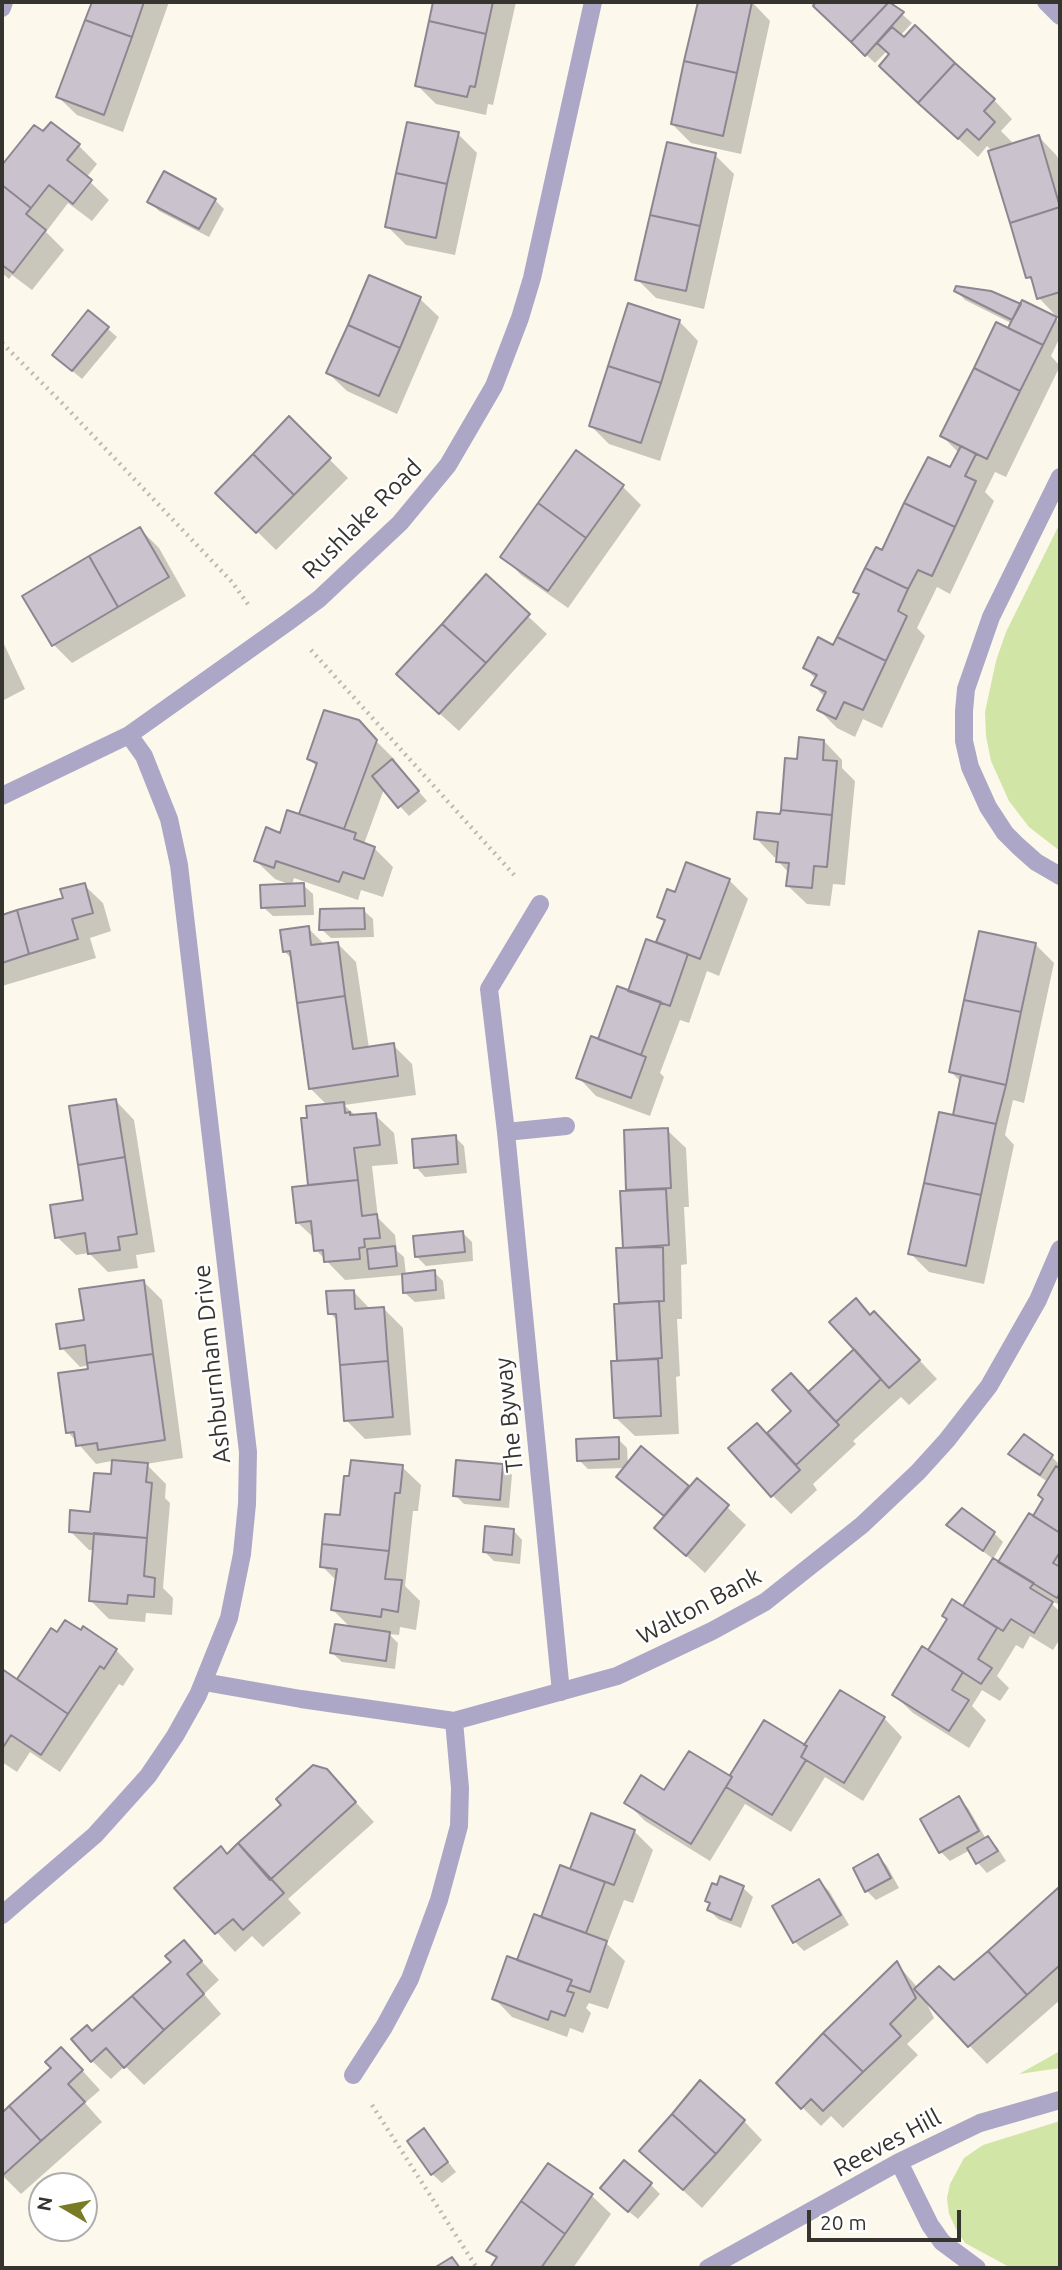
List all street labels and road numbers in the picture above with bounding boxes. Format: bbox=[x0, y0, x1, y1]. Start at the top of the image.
street label: Rushlake Road bbox=[296, 453, 428, 585]
street label: Ashburnham Drive bbox=[187, 1263, 237, 1465]
street label: The Byway bbox=[489, 1356, 529, 1474]
street label: Walton Bank bbox=[632, 1561, 766, 1651]
street label: Reeves Hill bbox=[828, 2103, 946, 2183]

